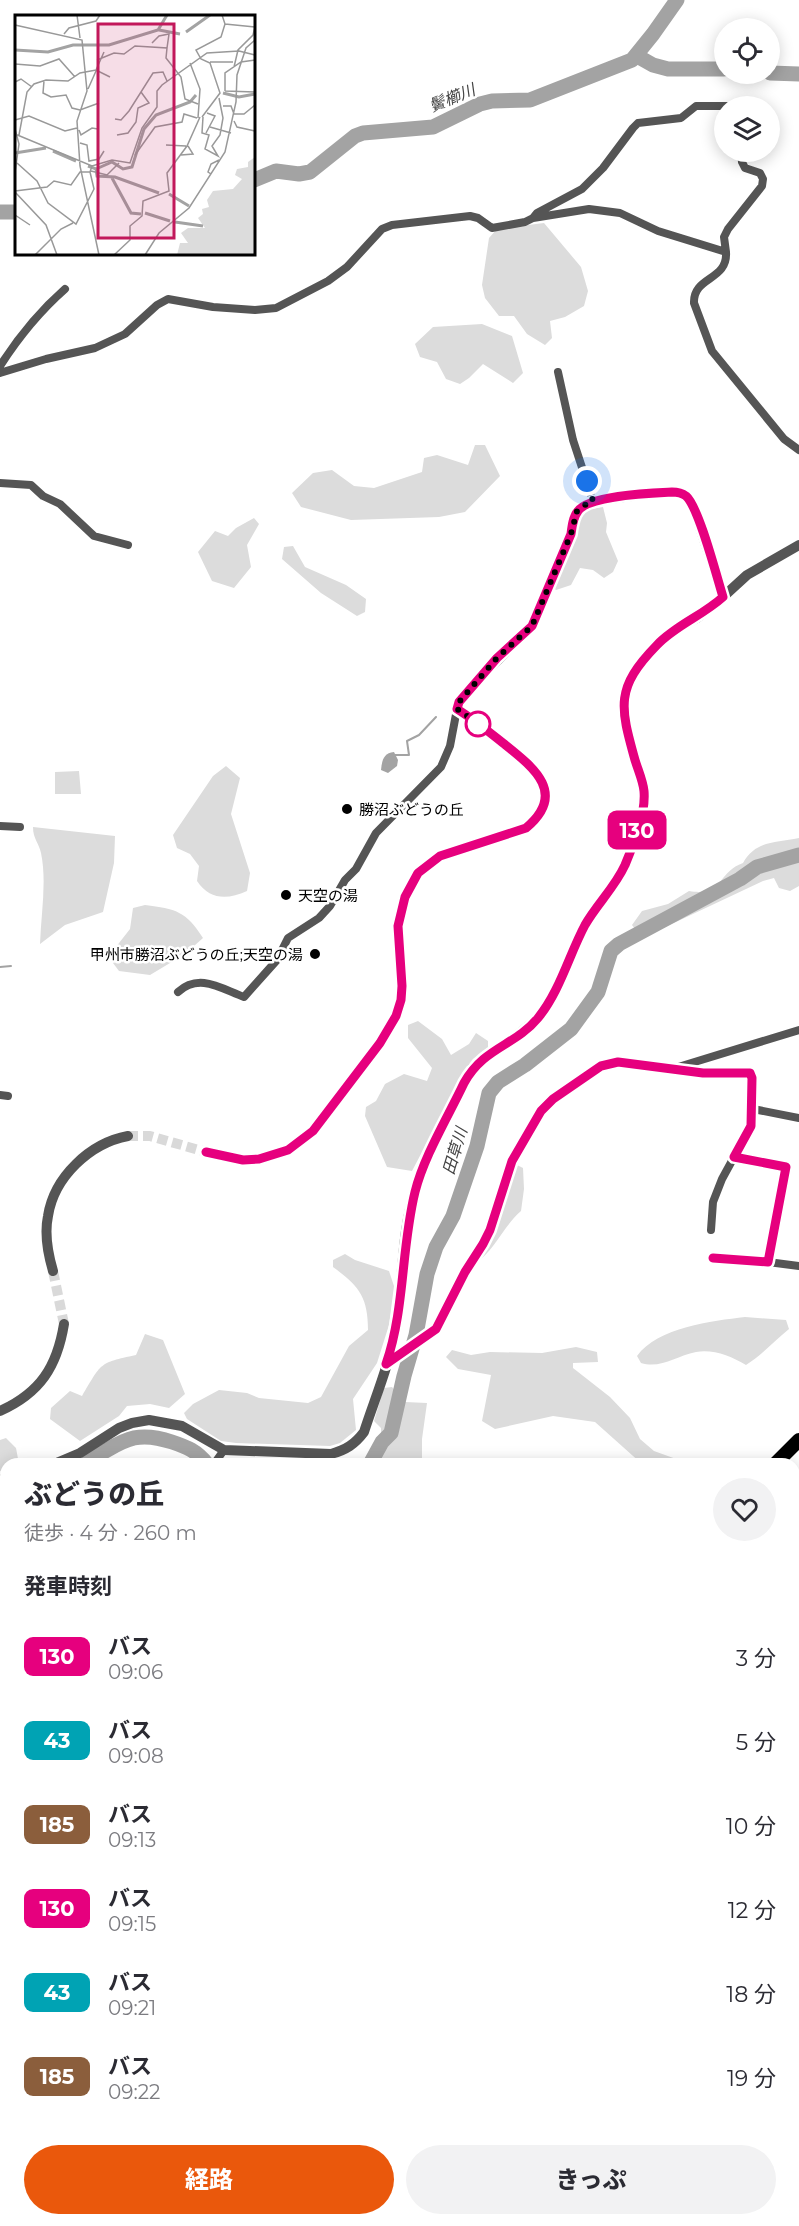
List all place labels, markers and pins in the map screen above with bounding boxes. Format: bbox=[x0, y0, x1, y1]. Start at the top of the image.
unlabelled marker bbox=[465, 711, 491, 737]
place label: 勝沼ぶどうの丘 bbox=[359, 800, 464, 819]
marker: 勝沼ぶどうの丘 bbox=[340, 802, 354, 816]
place label: 天空の湯 bbox=[298, 886, 358, 905]
marker: 天空の湯 bbox=[279, 888, 293, 902]
place label: 甲州市勝沼ぶどうの丘;天空の湯 bbox=[90, 945, 303, 964]
marker: 甲州市勝沼ぶどうの丘;天空の湯 bbox=[308, 947, 322, 961]

